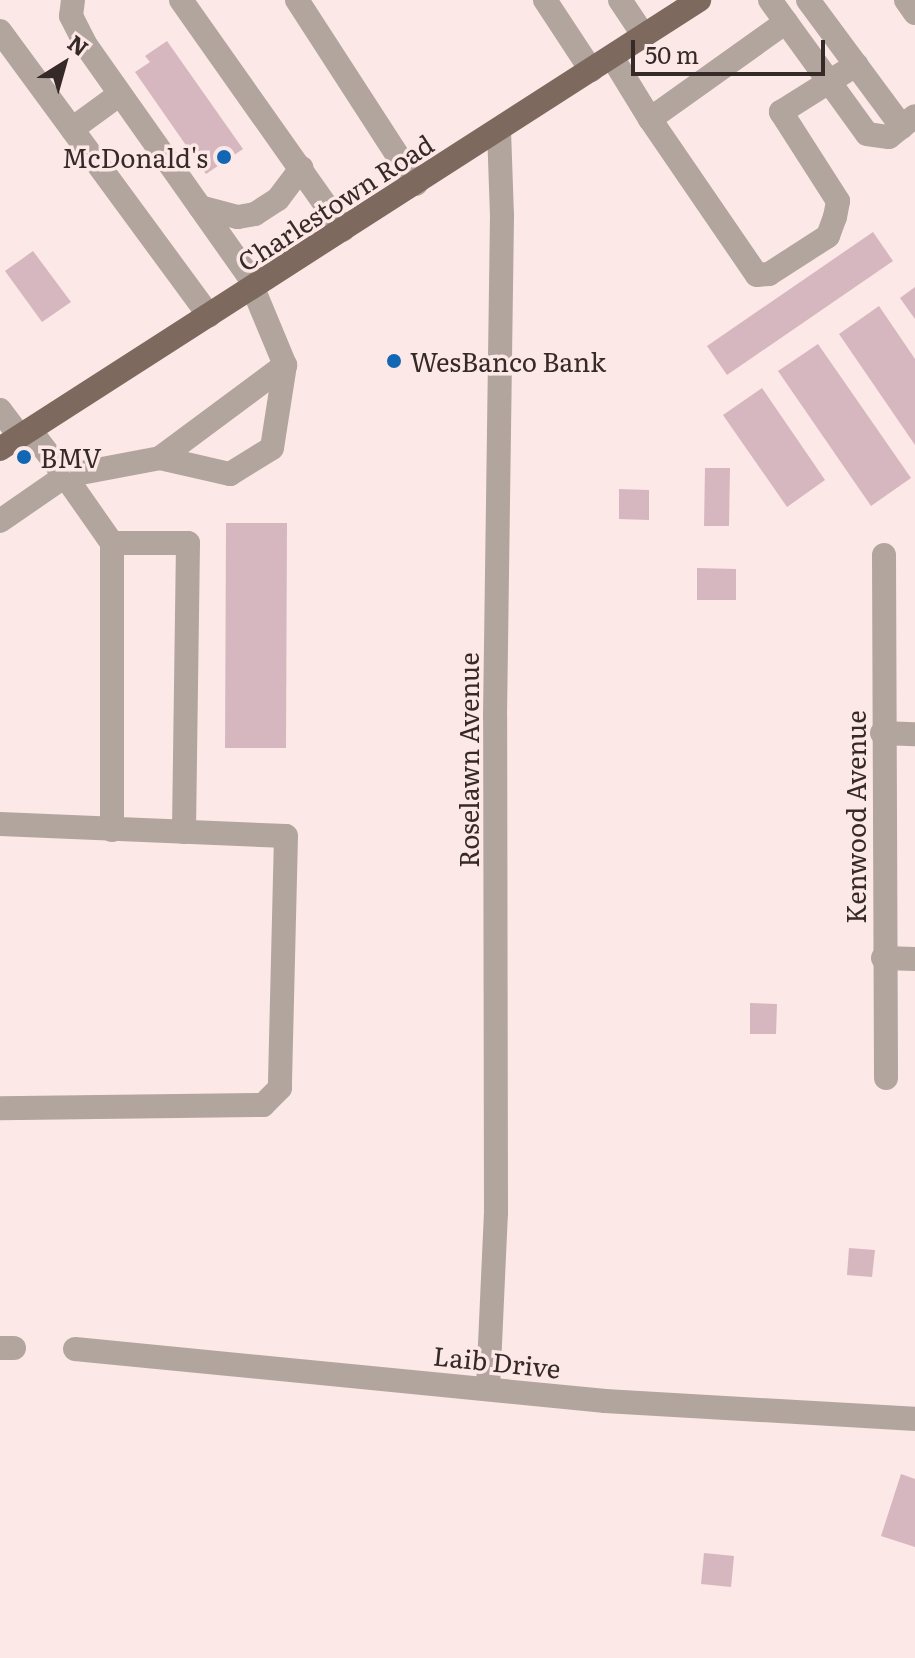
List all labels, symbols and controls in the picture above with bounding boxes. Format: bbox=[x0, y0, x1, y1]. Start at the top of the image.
north arrow bbox=[24, 24, 104, 104]
scale bar bbox=[635, 24, 829, 74]
text: N bbox=[61, 26, 96, 63]
text: 50 m bbox=[645, 36, 699, 71]
street label: Charlestown Road bbox=[231, 127, 439, 277]
place label: McDonald's bbox=[62, 141, 208, 173]
marker: McDonald's bbox=[215, 148, 233, 166]
place label: WesBanco Bank bbox=[410, 345, 606, 377]
marker: WesBanco Bank bbox=[385, 352, 403, 370]
place label: BMV bbox=[40, 441, 102, 473]
marker: BMV bbox=[15, 448, 33, 466]
street label: Roselawn Avenue bbox=[452, 652, 484, 868]
street label: Kenwood Avenue bbox=[839, 710, 871, 924]
street label: Laib Drive bbox=[432, 1339, 562, 1383]

